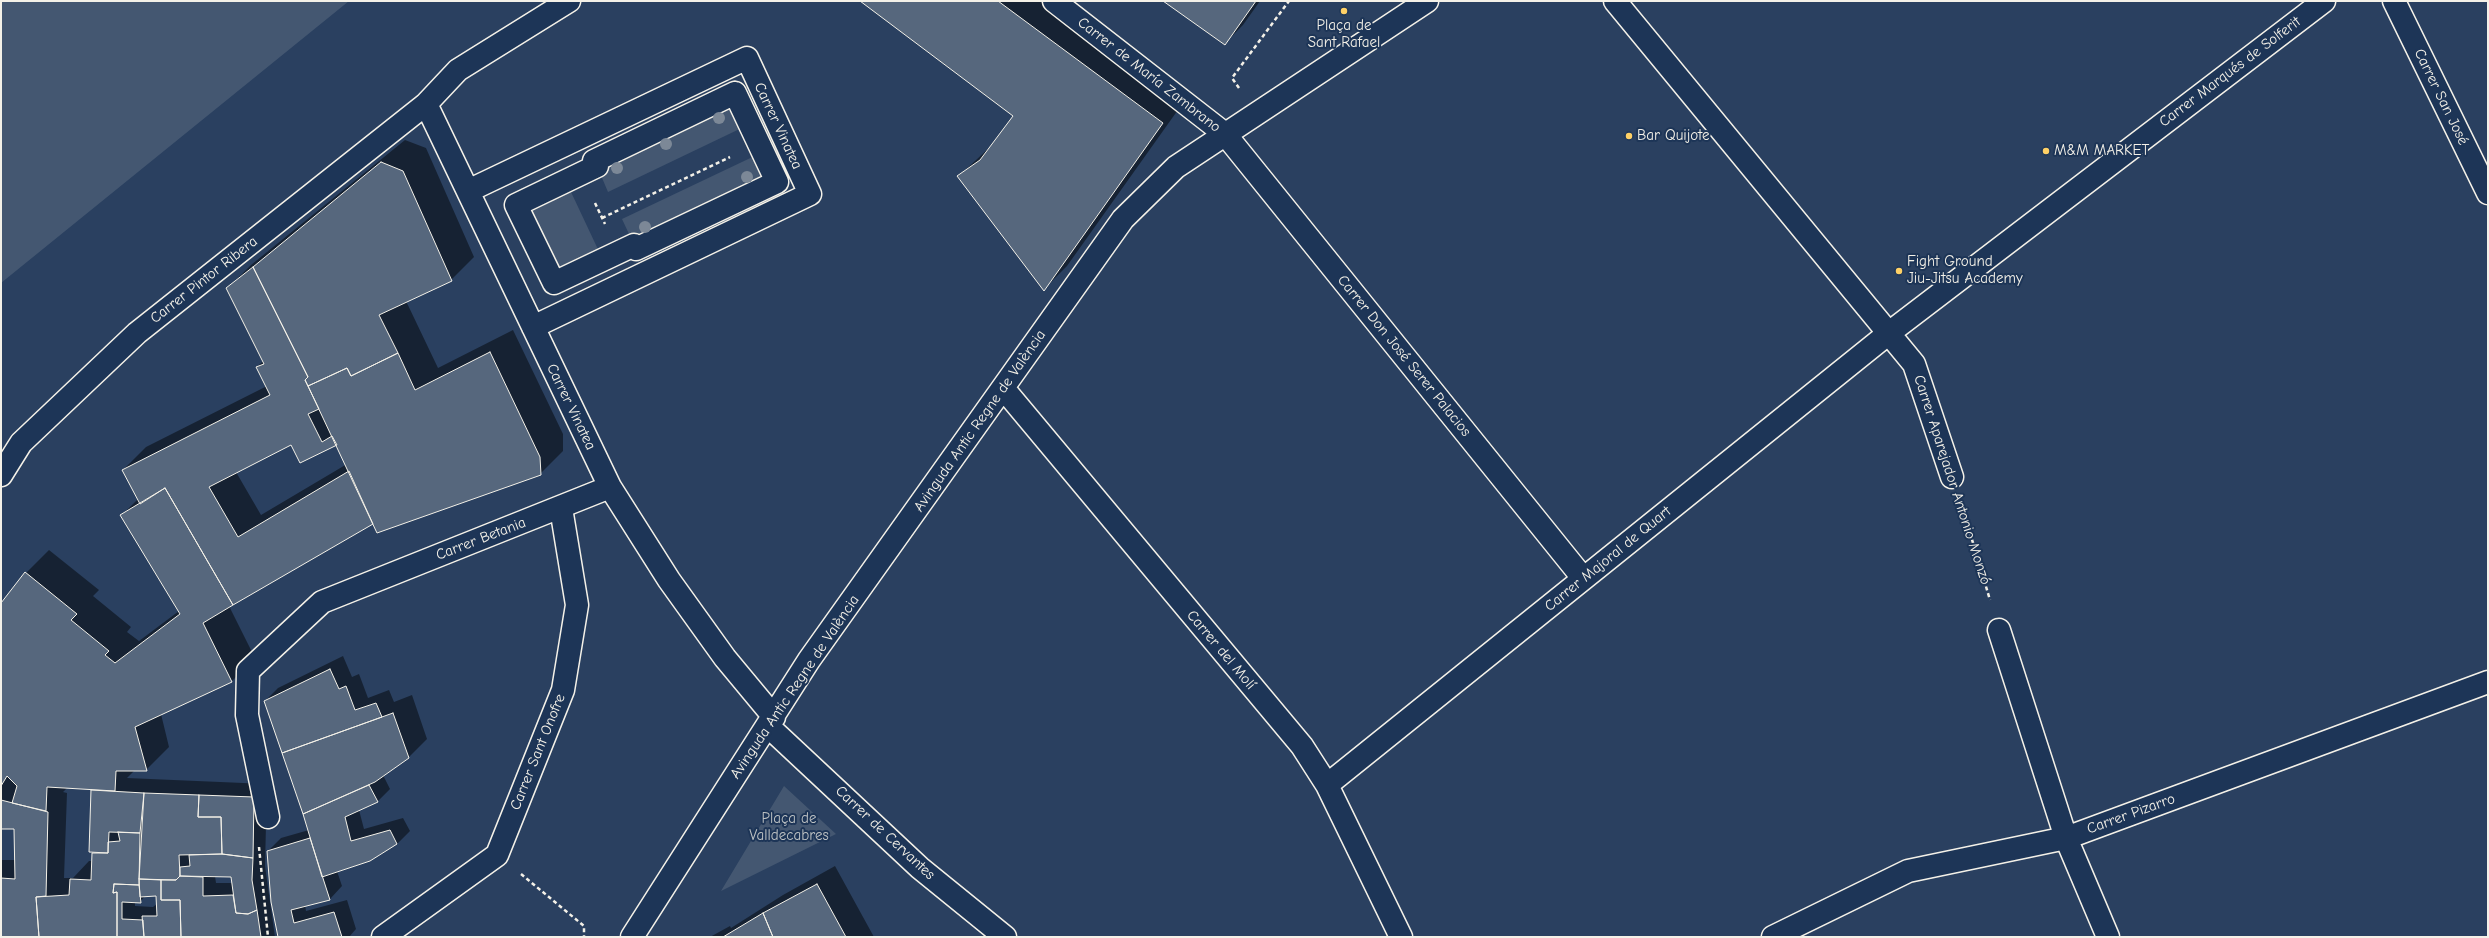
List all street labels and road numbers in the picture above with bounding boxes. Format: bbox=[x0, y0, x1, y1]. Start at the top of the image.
street label: Carrer Marqués de Solferit bbox=[2156, 13, 2304, 131]
street label: Carrer de María Zambrano bbox=[1074, 14, 1224, 136]
street label: Carrer San José bbox=[2410, 46, 2472, 148]
street label: Carrer Vinatea bbox=[750, 80, 806, 172]
street label: Carrer Pintor Ribera bbox=[147, 233, 261, 327]
street label: Carrer Don José Serer Palacios bbox=[1333, 272, 1475, 440]
street label: Avinguda Antic Regne de València bbox=[910, 327, 1050, 515]
street label: Carrer Vinatea bbox=[542, 361, 600, 453]
street label: Carrer Aparejador Antonio Monzó bbox=[1910, 373, 1994, 587]
street label: Carrer Majoral de Quart bbox=[1541, 503, 1675, 615]
street label: Carrer Betania bbox=[433, 514, 529, 564]
street label: Avinguda Antic Regne de València bbox=[727, 592, 863, 782]
street label: Carrer del Molí bbox=[1183, 607, 1259, 693]
street label: Carrer Sant Onofre bbox=[506, 691, 570, 813]
street label: Carrer de Cervantes bbox=[831, 782, 939, 884]
street label: Carrer Pizarro bbox=[2085, 790, 2177, 838]

